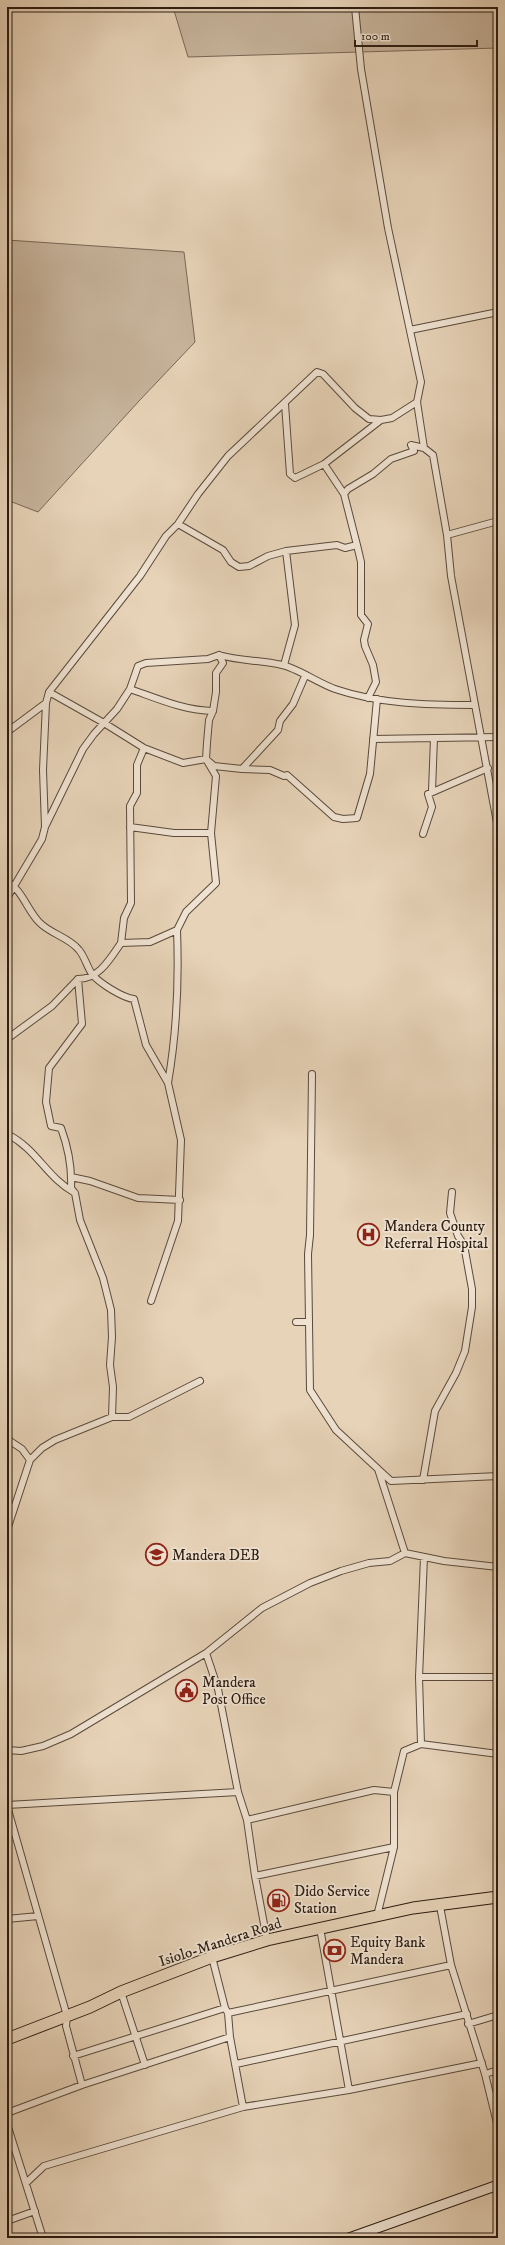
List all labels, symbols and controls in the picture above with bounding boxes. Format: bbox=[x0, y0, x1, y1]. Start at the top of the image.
scale bar bbox=[355, 22, 477, 48]
text: 100 m bbox=[361, 29, 390, 44]
place label: Mandera County Referral Hospital bbox=[384, 1217, 488, 1253]
hospital icon: Mandera County Referral Hospital bbox=[355, 1222, 381, 1248]
school or university icon: Mandera DEB bbox=[143, 1542, 169, 1568]
place label: Mandera DEB bbox=[172, 1546, 260, 1565]
place label: Mandera Post Office bbox=[202, 1673, 266, 1709]
public building icon: Mandera Post Office bbox=[174, 1678, 200, 1704]
place label: Dido Service Station bbox=[294, 1882, 370, 1918]
fuel station icon: Dido Service Station bbox=[266, 1887, 292, 1913]
street label: Isiolo-Mandera Road bbox=[156, 1914, 284, 1971]
place label: Equity Bank Mandera bbox=[350, 1933, 426, 1969]
bank icon: Equity Bank Mandera bbox=[322, 1938, 348, 1964]

